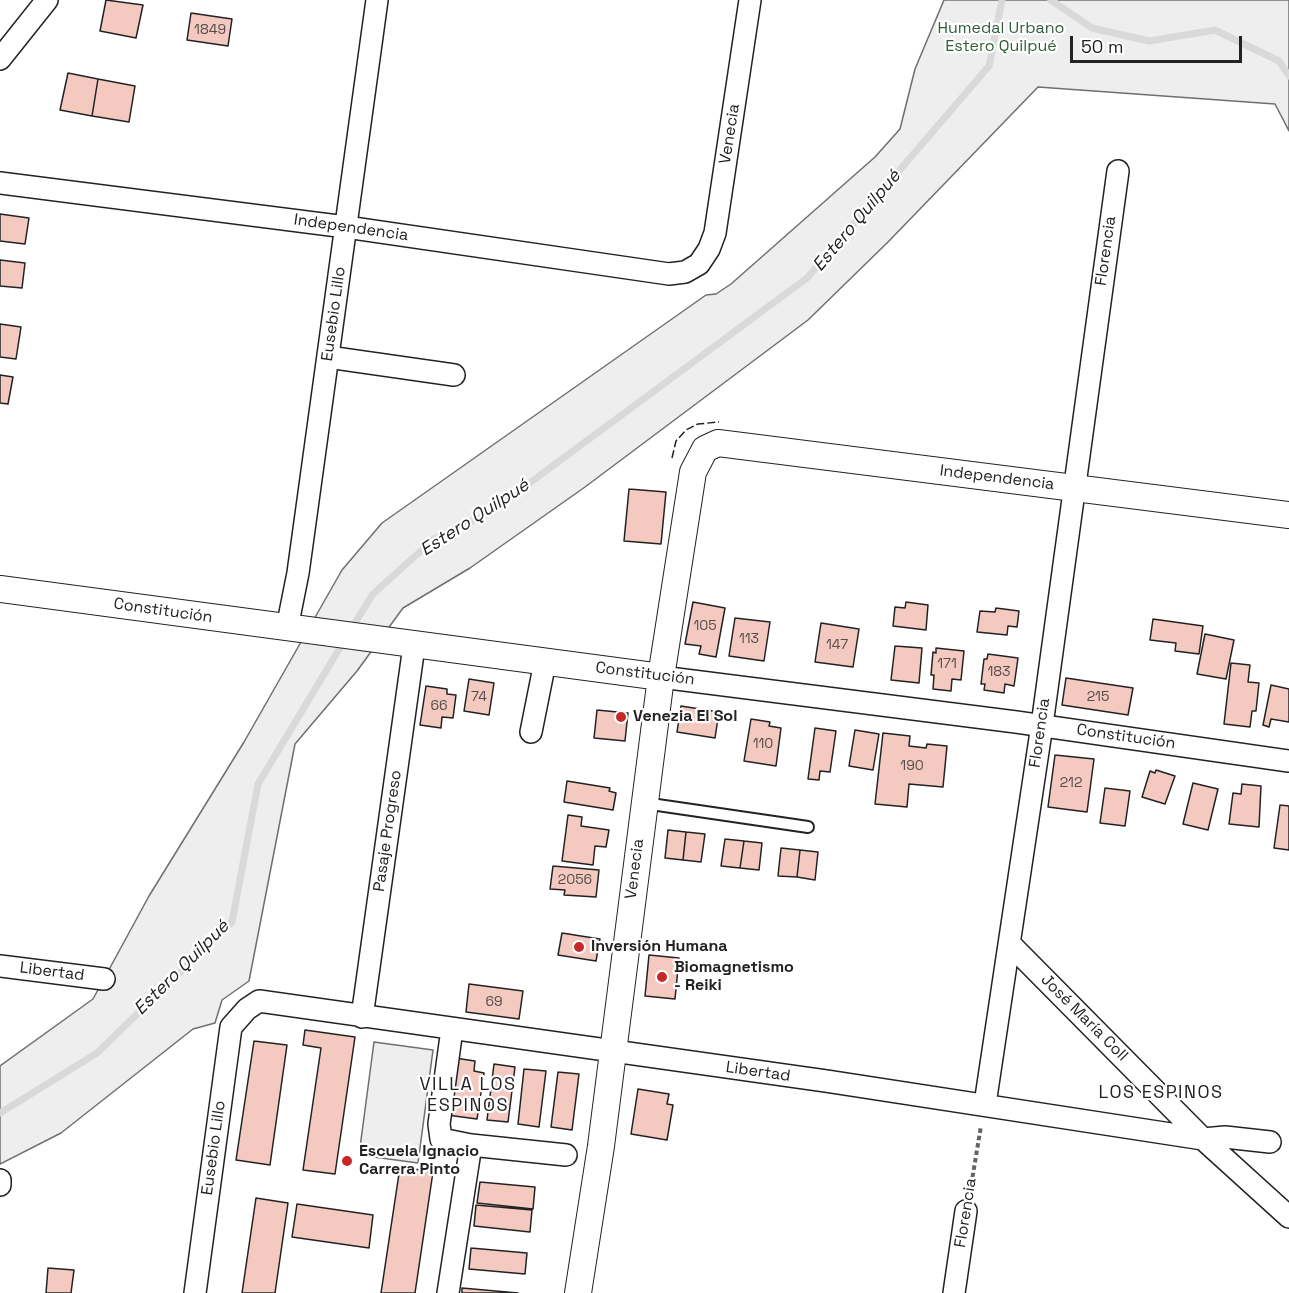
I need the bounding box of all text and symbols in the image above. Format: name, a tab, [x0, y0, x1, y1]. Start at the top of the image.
park label: Humedal Urbano Estero Quilpué	[938, 19, 1064, 57]
house number: 1849	[194, 22, 226, 38]
scale bar	[1073, 24, 1246, 62]
text: 50 m	[1081, 35, 1123, 58]
street label: Venecia	[716, 102, 744, 166]
water label: Estero Quilpué	[808, 166, 906, 276]
street label: Independencia	[293, 210, 409, 246]
street label: Florencia	[1092, 215, 1120, 287]
street label: Eusebio Lillo	[318, 265, 350, 363]
street label: Independencia	[939, 461, 1055, 495]
water label: Estero Quilpué	[417, 475, 533, 561]
street label: Constitución	[112, 595, 214, 627]
house number: 105	[693, 618, 717, 634]
house number: 113	[739, 631, 759, 647]
house number: 147	[826, 637, 848, 653]
house number: 171	[937, 656, 957, 672]
street label: Constitución	[594, 658, 696, 690]
house number: 183	[987, 664, 1011, 680]
house number: 74	[471, 689, 487, 705]
house number: 215	[1087, 689, 1109, 705]
street label: Florencia	[1026, 697, 1054, 769]
house number: 66	[430, 698, 448, 714]
place label: Venezia El Sol	[633, 707, 737, 727]
marker: Venezia El Sol	[614, 710, 628, 724]
street label: Constitución	[1075, 721, 1177, 753]
house number: 110	[753, 736, 773, 752]
house number: 190	[900, 758, 924, 774]
street label: Pasaje Progreso	[370, 769, 406, 893]
house number: 212	[1060, 775, 1082, 791]
street label: Venecia	[622, 838, 648, 900]
house number: 2056	[558, 872, 592, 888]
water label: Estero Quilpué	[130, 916, 234, 1020]
place label: Inversión Humana	[591, 937, 727, 957]
marker: Inversión Humana	[572, 940, 586, 954]
place label: Biomagnetismo - Reiki	[674, 958, 794, 996]
street label: Libertad	[19, 959, 85, 985]
marker: Biomagnetismo - Reiki	[655, 970, 669, 984]
street label: José María Coll	[1036, 970, 1132, 1066]
house number: 69	[485, 994, 503, 1010]
street label: Libertad	[724, 1058, 792, 1086]
district label: VILLA LOS ESPINOS	[419, 1074, 517, 1116]
district label: LOS ESPINOS	[1098, 1082, 1224, 1104]
street label: Eusebio Lillo	[198, 1099, 230, 1197]
place label: Escuela Ignacio Carrera Pinto	[359, 1142, 479, 1180]
marker: Escuela Ignacio Carrera Pinto	[340, 1154, 354, 1168]
street label: Florencia	[951, 1177, 981, 1249]

